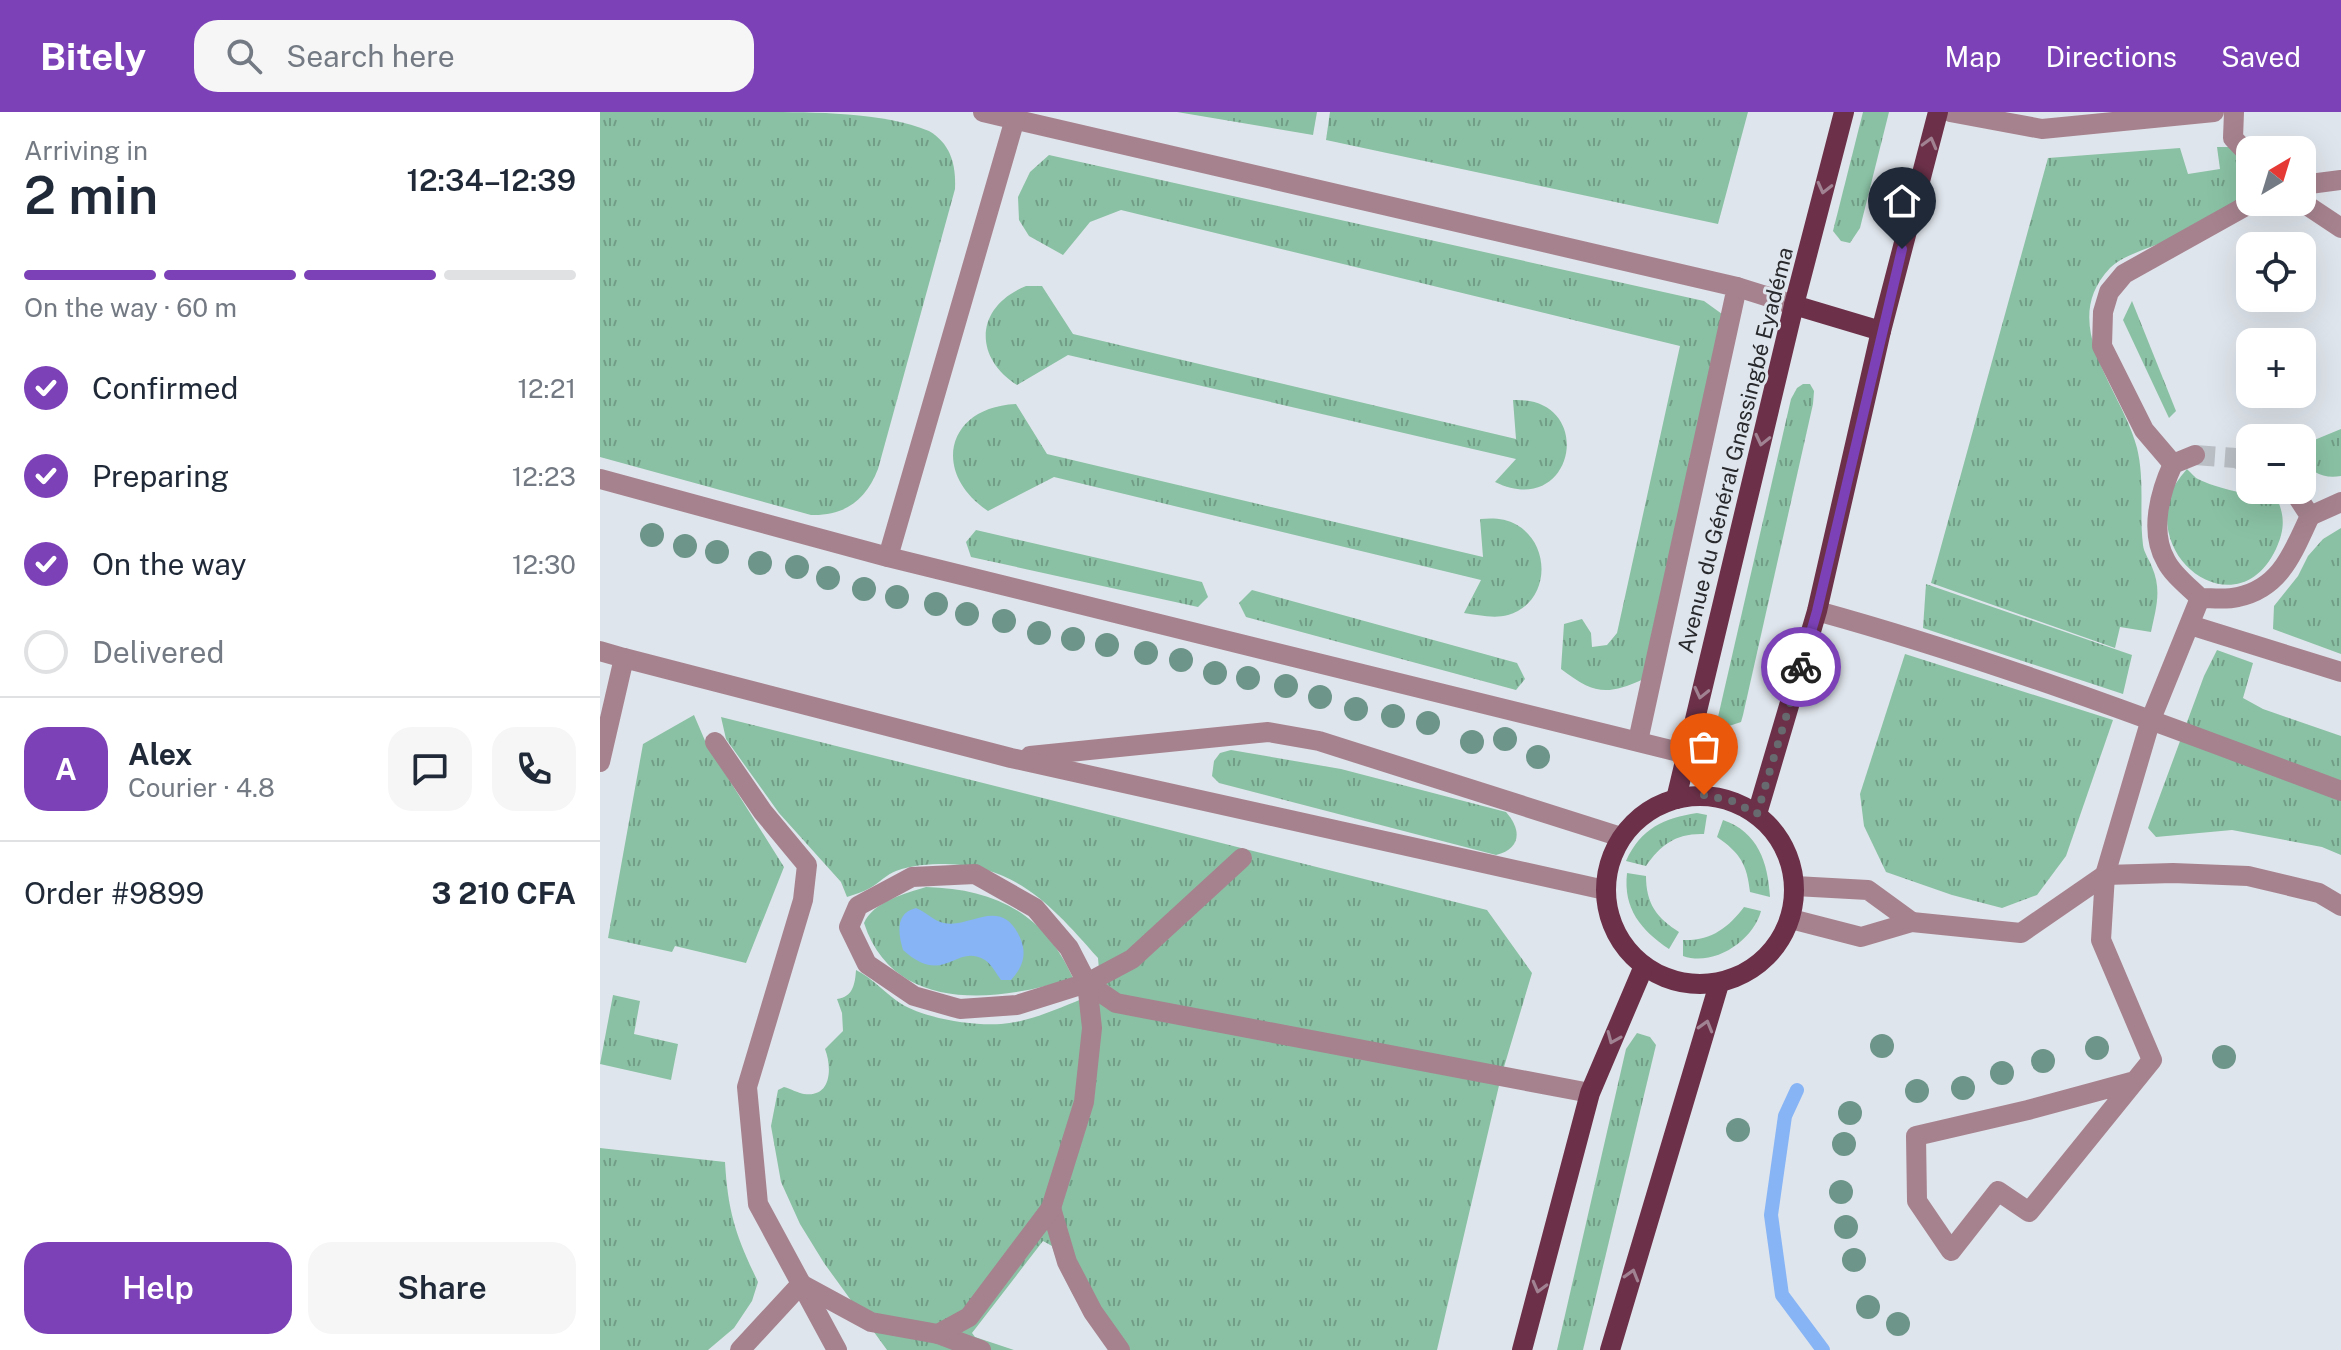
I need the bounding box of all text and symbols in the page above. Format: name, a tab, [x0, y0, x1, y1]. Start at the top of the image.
search box	[194, 20, 754, 92]
text: Bitely	[40, 34, 146, 79]
icon: search	[222, 34, 266, 78]
text: Search here	[286, 38, 455, 74]
text: Map	[1945, 40, 2001, 73]
text: Directions	[2045, 40, 2177, 73]
text: Saved	[2221, 40, 2301, 73]
text: Arriving in	[24, 135, 148, 166]
one-way arrow	[1920, 136, 1937, 150]
north arrow	[2236, 136, 2316, 216]
map controls	[2236, 136, 2316, 504]
text: 12:34–12:39	[406, 162, 576, 198]
text: 2 min	[24, 165, 158, 226]
pin	[1868, 167, 1936, 249]
icon: home	[1880, 179, 1924, 223]
one-way arrow	[1817, 180, 1834, 194]
button: locate	[2236, 232, 2316, 312]
street label: Avenue du Général Gnassingbé Eyadéma	[1672, 244, 1798, 656]
text: On the way · 60 m	[24, 292, 237, 323]
button: +	[2236, 328, 2316, 408]
icon: check	[24, 366, 68, 410]
text: Confirmed	[92, 370, 238, 406]
text: 12:21	[517, 373, 576, 404]
button: −	[2236, 424, 2316, 504]
one-way arrow	[1754, 433, 1771, 446]
icon: check	[24, 454, 68, 498]
text: Preparing	[92, 458, 229, 494]
text: 12:23	[512, 461, 576, 492]
icon: check	[24, 542, 68, 586]
text: On the way	[92, 546, 246, 582]
text: 12:30	[512, 549, 576, 580]
courier	[1761, 627, 1841, 707]
text: Delivered	[92, 634, 224, 670]
icon: bike	[1779, 645, 1823, 689]
one-way arrow	[1693, 685, 1710, 699]
pin	[1670, 713, 1738, 795]
icon: bag	[1682, 725, 1726, 769]
button: chat	[388, 727, 472, 811]
button: phone	[492, 727, 576, 811]
text: Alex	[128, 736, 192, 772]
text: A	[55, 751, 77, 787]
text: Courier · 4.8	[128, 772, 275, 803]
text: Order #9899	[24, 875, 204, 911]
text: 3 210 CFA	[432, 875, 576, 911]
one-way arrow	[1697, 1019, 1713, 1033]
one-way arrow	[1607, 1030, 1623, 1044]
button: Help	[24, 1242, 292, 1334]
button: Share	[308, 1242, 576, 1334]
one-way arrow	[1623, 1269, 1639, 1283]
one-way arrow	[1531, 1279, 1548, 1293]

